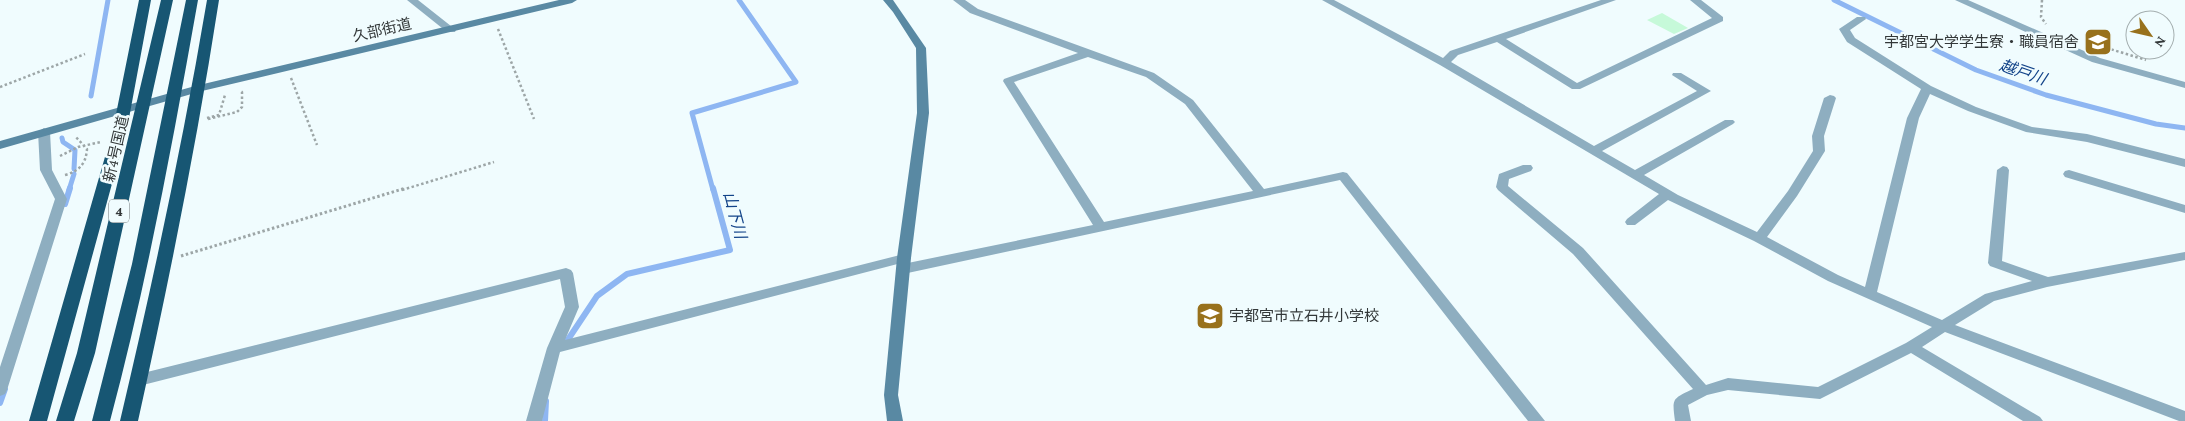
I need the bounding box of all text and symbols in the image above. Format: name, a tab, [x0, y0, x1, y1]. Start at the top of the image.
north arrow	[2125, 10, 2175, 60]
street label: 久部街道	[351, 15, 413, 45]
school or university icon: 宇都宮大学学生寮・職員宿舎	[2083, 27, 2113, 57]
place label: 宇都宮大学学生寮・職員宿舎	[1884, 34, 2079, 50]
text: N	[2151, 34, 2170, 51]
water label: 越戸川	[1998, 56, 2050, 88]
street label: 新4号国道	[101, 114, 131, 184]
water label: 山下川	[721, 190, 750, 242]
road number: 4	[109, 200, 129, 222]
school or university icon: 宇都宮市立石井小学校	[1195, 301, 1225, 331]
place label: 宇都宮市立石井小学校	[1229, 307, 1379, 324]

